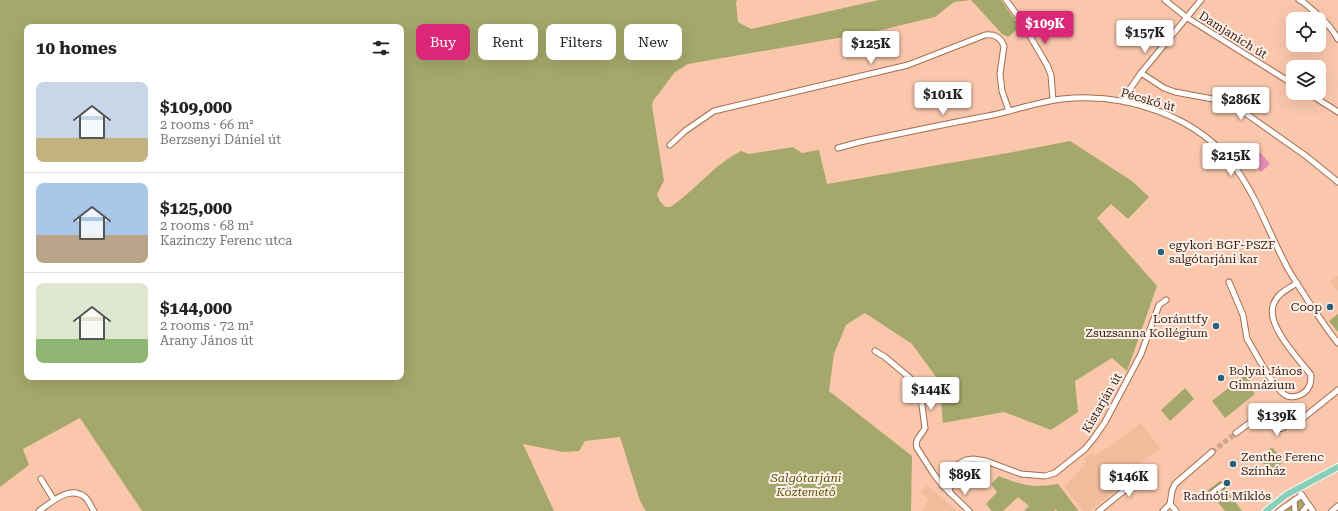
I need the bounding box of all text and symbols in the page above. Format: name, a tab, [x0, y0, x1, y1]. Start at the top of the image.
street label: Damjanich út	[1196, 8, 1270, 62]
pin: $109K	[1017, 11, 1073, 45]
map controls	[1286, 12, 1326, 100]
button: locate	[1286, 12, 1326, 52]
text: $109K	[1025, 16, 1065, 31]
pin: $157K	[1117, 20, 1173, 54]
chip: Buy	[416, 24, 470, 60]
chip: Rent	[478, 24, 538, 60]
chip: Filters	[546, 24, 616, 60]
chip: New	[624, 24, 682, 60]
text: $157K	[1125, 25, 1165, 40]
pin: $125K	[843, 31, 899, 65]
text: $125K	[851, 36, 891, 51]
icon: filters	[370, 37, 392, 59]
text: 10 homes	[36, 38, 117, 58]
button: layers	[1286, 60, 1326, 100]
pin: $101K	[915, 82, 971, 116]
street label: Pécskő út	[1119, 86, 1177, 115]
text: $101K	[923, 87, 963, 102]
pin: $286K	[1213, 87, 1269, 121]
text: $286K	[1221, 92, 1261, 107]
text: $109,000	[160, 97, 232, 117]
icon: home	[68, 98, 116, 146]
text: 2 rooms · 66 m²	[160, 117, 254, 132]
text: Berzsenyi Dániel út	[160, 132, 281, 147]
pin: $215K	[1203, 143, 1259, 177]
text: $215K	[1211, 148, 1251, 163]
text: $125,000	[160, 198, 232, 218]
icon: home	[68, 199, 116, 247]
text: 2 rooms · 68 m²	[160, 218, 254, 233]
text: Kazinczy Ferenc utca	[160, 233, 292, 248]
place label: egykori BGF-PSZF salgótarjáni kar	[1169, 238, 1275, 266]
marker: egykori BGF-PSZF salgótarjáni kar	[1156, 247, 1166, 257]
text: $144,000	[160, 298, 232, 318]
icon: home	[68, 299, 116, 347]
place label: Coop	[1291, 300, 1322, 314]
marker: Coop	[1325, 302, 1335, 312]
place label: Loránttfy Zsuzsanna Kollégium	[1085, 312, 1209, 340]
text: 2 rooms · 72 m²	[160, 318, 254, 333]
marker: Loránttfy Zsuzsanna Kollégium	[1211, 321, 1221, 331]
text: Arany János út	[160, 333, 253, 348]
place label: Bolyai János Gimnázium	[1229, 364, 1302, 392]
street label: Kistarján út	[1079, 370, 1125, 436]
marker: Bolyai János Gimnázium	[1216, 373, 1226, 383]
pin: $144K	[903, 377, 959, 411]
text: $144K	[911, 382, 951, 397]
pin: $139K	[1249, 403, 1305, 437]
text: $139K	[1257, 408, 1297, 423]
place label: Zenthe Ferenc Színház	[1241, 450, 1324, 478]
marker: Zenthe Ferenc Színház	[1228, 459, 1238, 469]
pin: $89K	[941, 462, 989, 496]
pin: $146K	[1101, 464, 1157, 498]
text: $89K	[949, 467, 981, 482]
text: $146K	[1109, 469, 1149, 484]
park label: Salgótarjáni Köztemető	[769, 471, 842, 499]
marker: Radnóti Miklós	[1222, 478, 1232, 488]
place label: Radnóti Miklós	[1183, 489, 1271, 503]

